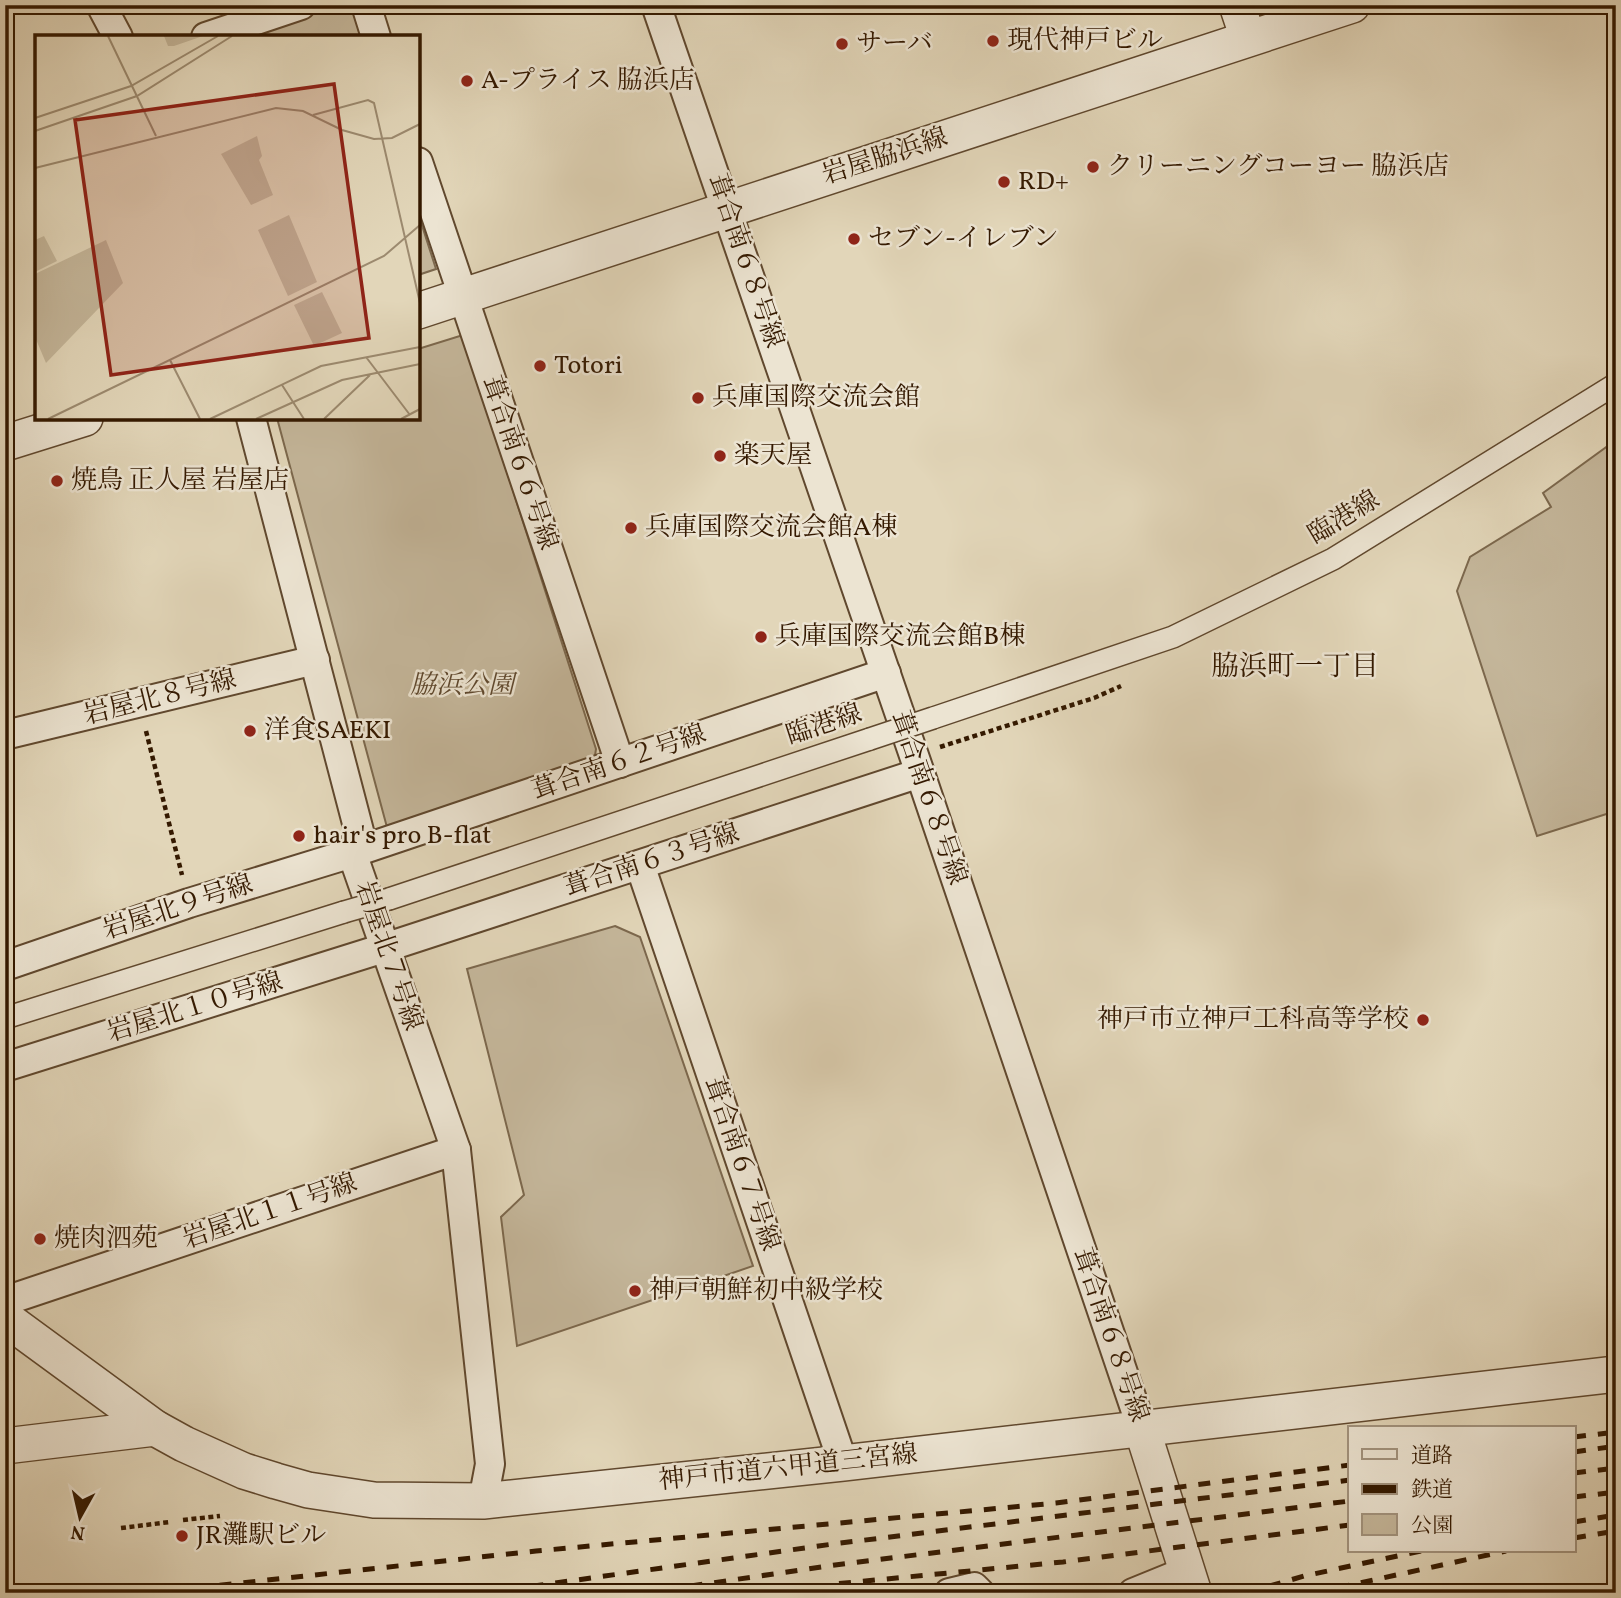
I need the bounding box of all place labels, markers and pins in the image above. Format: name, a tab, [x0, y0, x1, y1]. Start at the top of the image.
place label: 現代神戸ビル	[1007, 23, 1163, 59]
place label: サーバ	[856, 26, 933, 62]
marker: 現代神戸ビル	[985, 33, 1001, 49]
marker: サーバ	[834, 36, 850, 52]
place label: A-プライス 脇浜店	[481, 63, 695, 99]
marker: A-プライス 脇浜店	[459, 73, 475, 89]
place label: クリーニングコーヨー 脇浜店	[1107, 149, 1449, 185]
marker: クリーニングコーヨー 脇浜店	[1085, 159, 1101, 175]
place label: RD+	[1018, 164, 1069, 200]
marker: RD+	[996, 174, 1012, 190]
place label: セブン-イレブン	[868, 221, 1059, 257]
marker: セブン-イレブン	[846, 231, 862, 247]
place label: Totori	[554, 348, 623, 384]
marker: Totori	[532, 358, 548, 374]
place label: 兵庫国際交流会館	[712, 380, 920, 416]
marker: 兵庫国際交流会館	[690, 390, 706, 406]
place label: 楽天屋	[734, 438, 812, 474]
marker: 楽天屋	[712, 448, 728, 464]
place label: 焼鳥 正人屋 岩屋店	[71, 463, 289, 499]
marker: 焼鳥 正人屋 岩屋店	[49, 473, 65, 489]
place label: 兵庫国際交流会館A棟	[645, 510, 897, 546]
marker: 兵庫国際交流会館A棟	[623, 520, 639, 536]
place label: 兵庫国際交流会館B棟	[775, 619, 1025, 655]
marker: 兵庫国際交流会館B棟	[753, 629, 769, 645]
place label: 洋食SAEKI	[264, 713, 391, 749]
marker: 洋食SAEKI	[242, 723, 258, 739]
place label: hair's pro B-flat	[313, 818, 491, 854]
marker: hair's pro B-flat	[291, 828, 307, 844]
place label: 神戸市立神戸工科高等学校	[1097, 1002, 1409, 1038]
marker: 神戸市立神戸工科高等学校	[1415, 1012, 1431, 1028]
place label: 焼肉泗苑	[54, 1221, 158, 1257]
marker: 焼肉泗苑	[32, 1231, 48, 1247]
place label: 神戸朝鮮初中級学校	[649, 1273, 883, 1309]
marker: 神戸朝鮮初中級学校	[627, 1283, 643, 1299]
place label: JR灘駅ビル	[196, 1518, 326, 1554]
marker: JR灘駅ビル	[174, 1528, 190, 1544]

